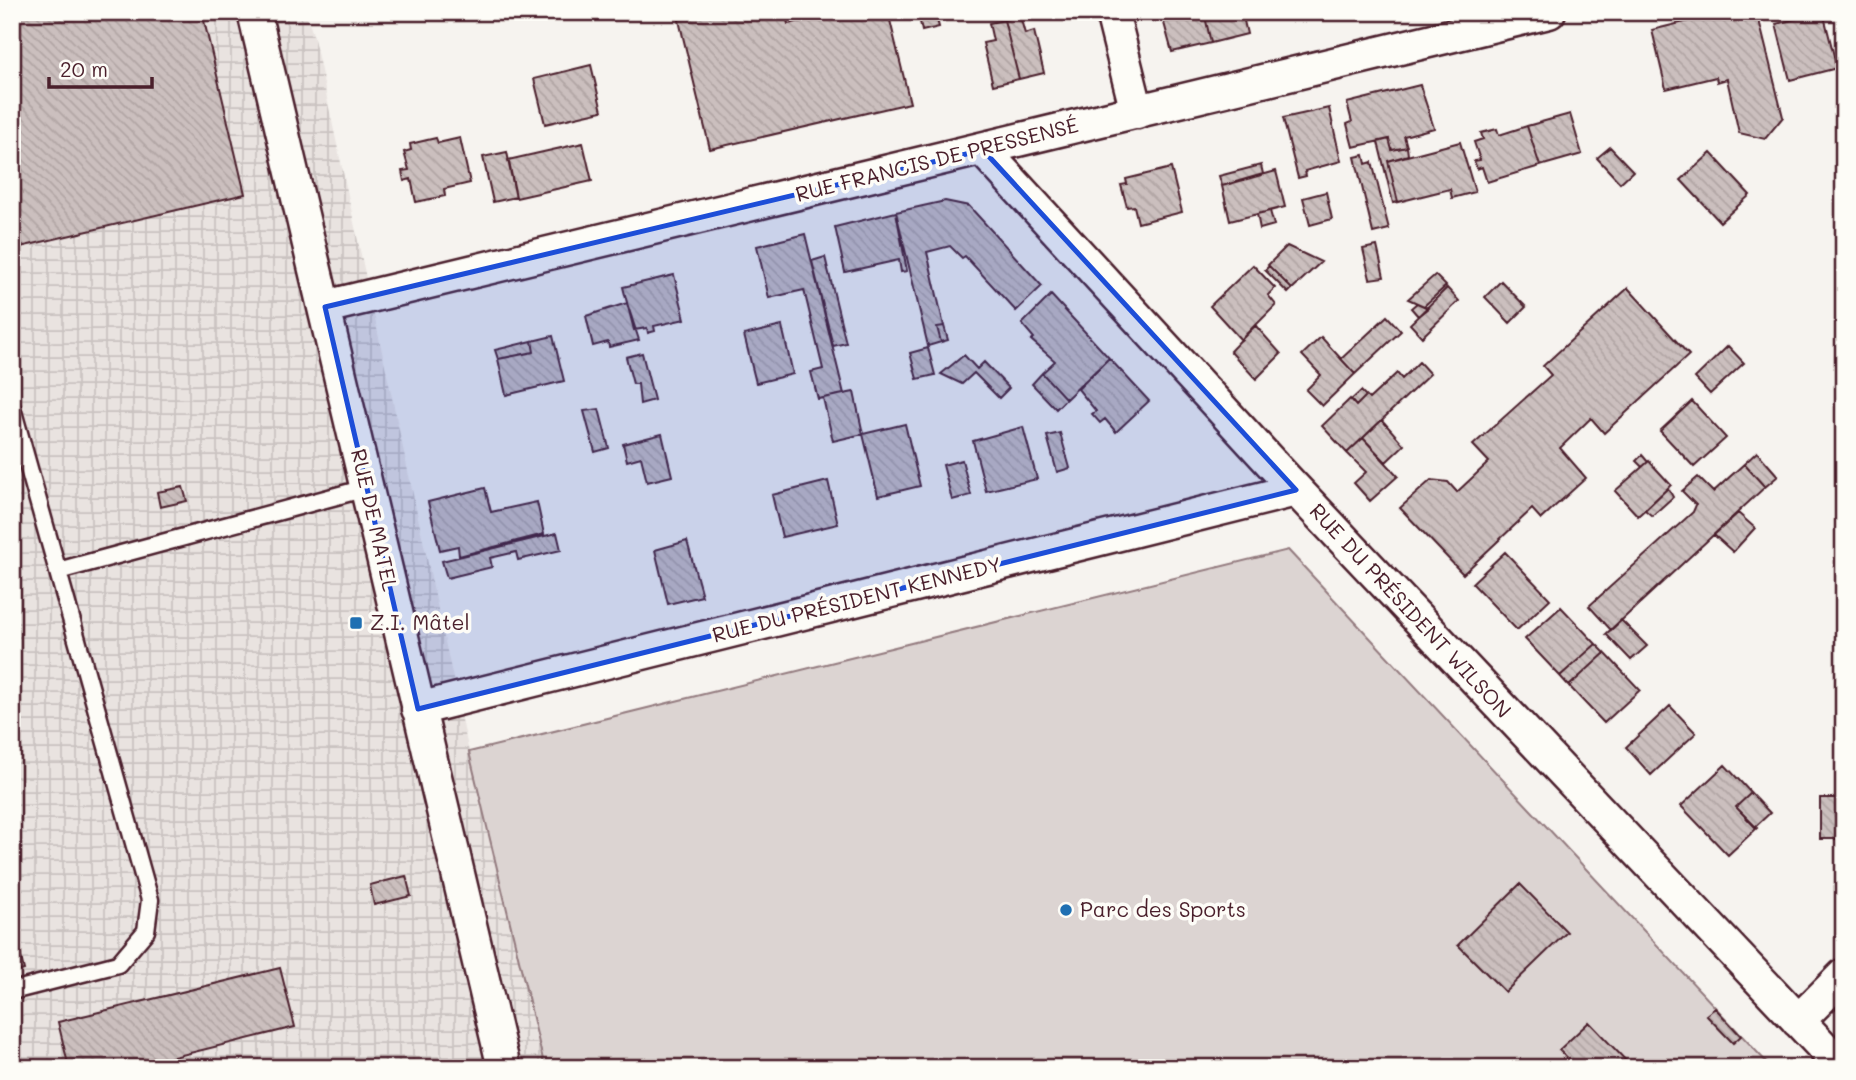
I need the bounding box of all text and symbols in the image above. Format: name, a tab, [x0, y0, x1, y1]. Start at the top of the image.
scale bar	[49, 46, 152, 90]
text: 20 m	[60, 55, 108, 82]
street label: RUE FRANCIS DE PRESSENSÉ	[792, 110, 1081, 207]
street label: RUE DE MATEL	[346, 446, 405, 594]
street label: RUE DU PRÉSIDENT WILSON	[1304, 497, 1518, 723]
street label: RUE DU PRÉSIDENT KENNEDY	[709, 550, 1004, 648]
place label: Z.I. Mâtel	[370, 608, 470, 635]
marker: Z.I. Mâtel	[348, 615, 364, 631]
place label: Parc des Sports	[1080, 895, 1246, 922]
marker: Parc des Sports	[1058, 902, 1074, 918]

